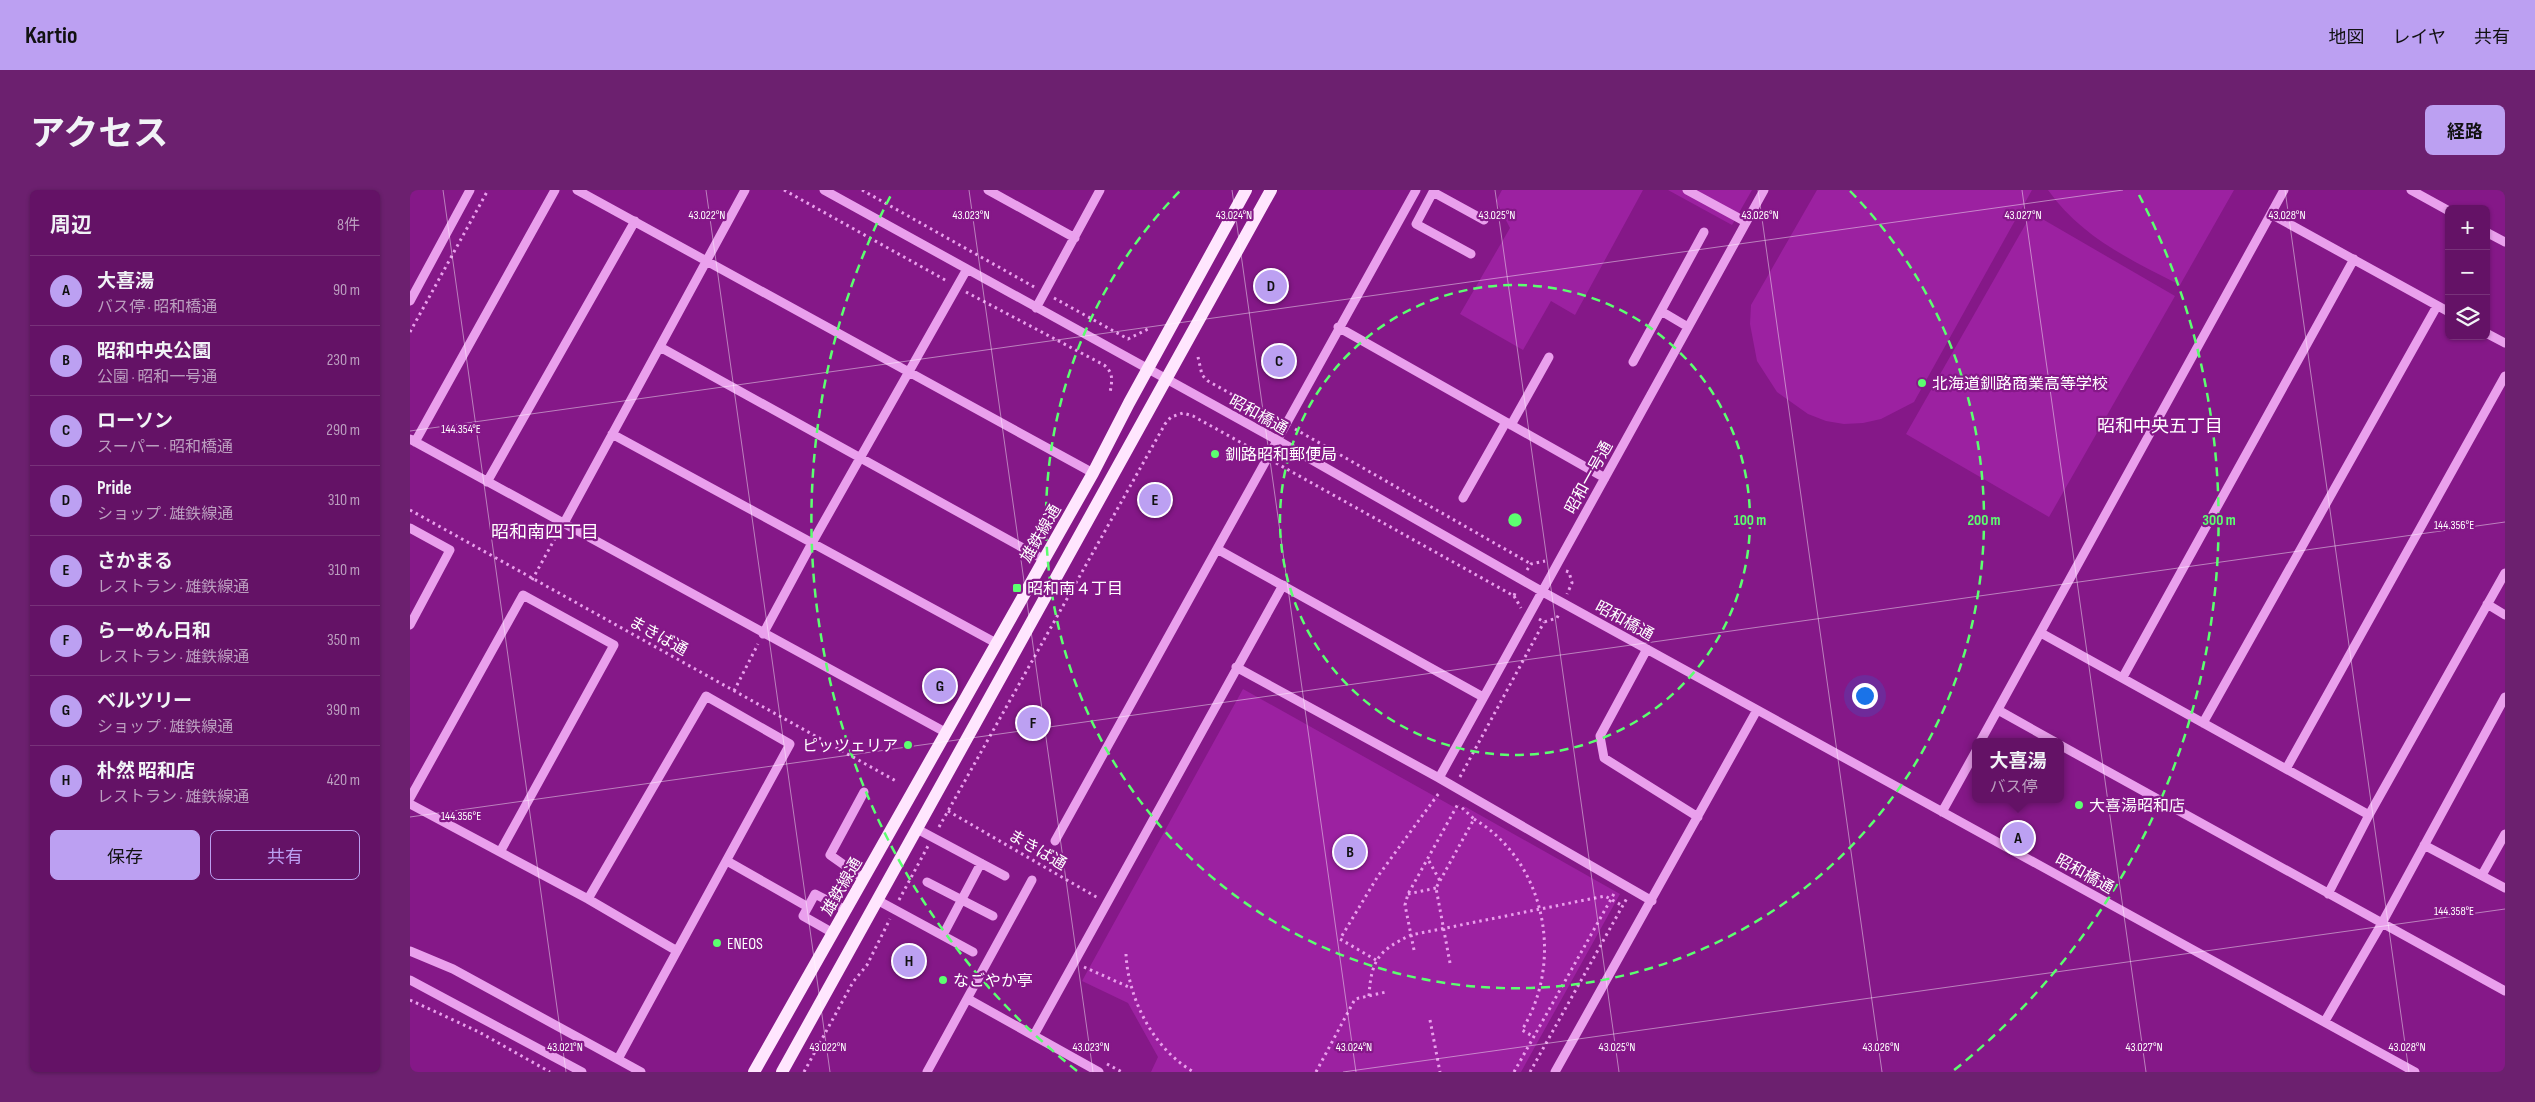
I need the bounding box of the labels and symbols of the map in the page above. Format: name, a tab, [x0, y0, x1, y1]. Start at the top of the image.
text: 43.022°N	[689, 208, 725, 223]
text: 43.023°N	[952, 208, 990, 223]
text: 43.024°N	[1216, 208, 1252, 223]
text: 43.025°N	[1479, 208, 1515, 223]
text: 43.026°N	[1741, 208, 1779, 223]
text: 43.027°N	[2004, 208, 2042, 223]
text: 43.028°N	[2268, 208, 2306, 223]
pin: D	[1255, 267, 1287, 305]
pin: C	[1263, 342, 1295, 380]
place label: 北海道釧路商業高等学校	[1932, 375, 2108, 394]
marker: 北海道釧路商業高等学校	[1916, 377, 1928, 389]
street label: 昭和橋通	[1226, 391, 1291, 439]
district label: 昭和中央五丁目	[2097, 416, 2223, 437]
text: 144.354°E	[441, 422, 481, 437]
street label: 昭和一号通	[1562, 438, 1617, 517]
place label: 釧路昭和郵便局	[1225, 446, 1337, 465]
marker: 釧路昭和郵便局	[1209, 448, 1221, 460]
pin: E	[1139, 481, 1171, 519]
street label: 雄鉄線通	[1017, 501, 1066, 566]
centre of rings	[1506, 511, 1524, 529]
text: 100 m	[1734, 511, 1766, 530]
text: 200 m	[1967, 511, 2001, 530]
text: 300 m	[2202, 511, 2236, 530]
text: 144.356°E	[2434, 518, 2474, 533]
district label: 昭和南四丁目	[491, 522, 599, 543]
place label: 昭和南４丁目	[1027, 580, 1123, 599]
marker: 昭和南４丁目	[1011, 582, 1023, 594]
street label: 昭和橋通	[1592, 597, 1657, 645]
street label: まきば通	[626, 612, 691, 660]
pin: G	[924, 667, 956, 705]
your location	[1852, 683, 1878, 709]
pin: F	[1017, 704, 1049, 742]
place label: ピッツェリア	[802, 737, 898, 756]
marker: ピッツェリア	[902, 739, 914, 751]
place label: 大喜湯昭和店	[2089, 797, 2185, 816]
marker: 大喜湯昭和店	[2073, 799, 2085, 811]
text: 144.356°E	[441, 809, 481, 824]
pin: A	[2002, 819, 2034, 857]
street label: まきば通	[1005, 826, 1070, 875]
pin: B	[1334, 833, 1366, 871]
street label: 昭和橋通	[2052, 850, 2117, 898]
street label: 雄鉄線通	[818, 854, 867, 919]
text: 144.358°E	[2434, 904, 2474, 919]
place label: ENEOS	[727, 935, 763, 954]
marker: ENEOS	[711, 937, 723, 949]
pin: H	[893, 942, 925, 980]
place label: なごやか亭	[953, 972, 1033, 991]
marker: なごやか亭	[937, 974, 949, 986]
text: 43.021°N	[547, 1040, 583, 1055]
text: 43.022°N	[810, 1040, 846, 1055]
text: 43.023°N	[1072, 1040, 1110, 1055]
text: 43.024°N	[1336, 1040, 1372, 1055]
text: 43.025°N	[1599, 1040, 1635, 1055]
text: 43.026°N	[1862, 1040, 1900, 1055]
text: 43.027°N	[2125, 1040, 2163, 1055]
text: 43.028°N	[2388, 1040, 2426, 1055]

